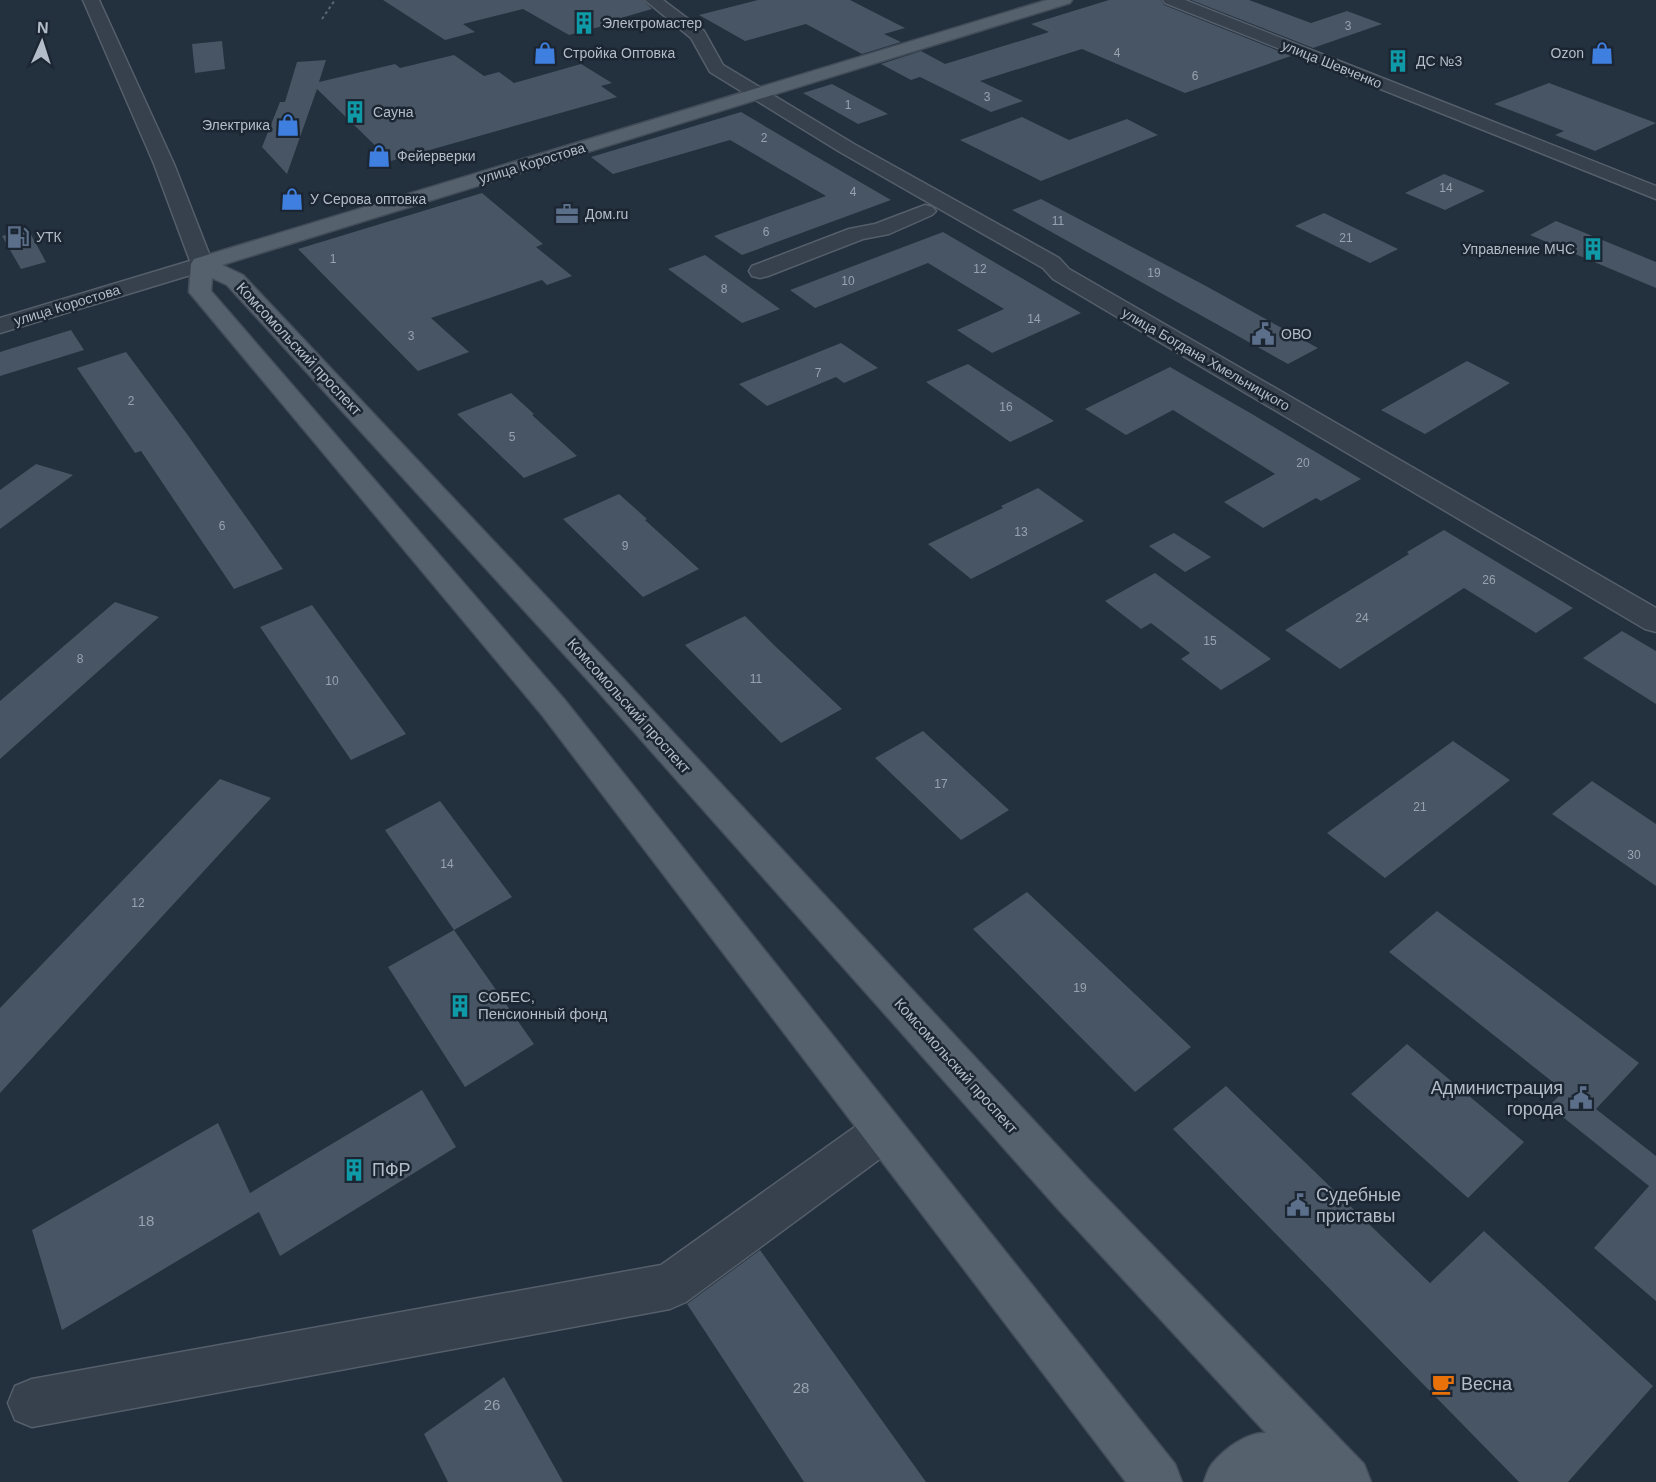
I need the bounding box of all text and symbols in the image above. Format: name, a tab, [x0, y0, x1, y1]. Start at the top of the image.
building icon: Электромастер	[571, 10, 597, 36]
north arrow	[12, 12, 72, 72]
place label: Электромастер	[602, 15, 702, 31]
text: N	[37, 19, 49, 36]
house number: 3	[1345, 19, 1352, 33]
street label: улица Шевченко	[1280, 37, 1385, 91]
shop icon: Стройка Оптовка	[532, 40, 558, 66]
shop icon: Ozon	[1589, 40, 1615, 66]
place label: Стройка Оптовка	[563, 45, 675, 61]
place label: Ozon	[1551, 45, 1584, 61]
house number: 4	[1114, 46, 1121, 60]
building icon: ДС №3	[1385, 48, 1411, 74]
place label: ДС №3	[1416, 53, 1463, 69]
house number: 6	[1192, 69, 1199, 83]
house number: 3	[984, 90, 991, 104]
house number: 1	[845, 98, 852, 112]
building icon: Сауна	[342, 99, 368, 125]
place label: Сауна	[373, 104, 414, 120]
shop icon: Электрика	[275, 112, 301, 138]
place label: Электрика	[202, 117, 270, 133]
house number: 2	[761, 131, 768, 145]
street label: улица Коростова	[477, 139, 587, 187]
shop icon: Фейерверки	[366, 143, 392, 169]
place label: Фейерверки	[397, 148, 476, 164]
house number: 14	[1439, 181, 1453, 195]
house number: 4	[850, 185, 857, 199]
shop icon: У Серова оптовка	[279, 186, 305, 212]
place label: У Серова оптовка	[310, 191, 426, 207]
office icon: Дом.ru	[554, 201, 580, 227]
place label: Дом.ru	[585, 206, 628, 222]
house number: 11	[1052, 214, 1065, 228]
fuel station icon: УТК	[5, 224, 31, 250]
house number: 6	[763, 225, 770, 239]
place label: УТК	[36, 229, 62, 245]
house number: 21	[1339, 231, 1353, 245]
building icon: Управление МЧС	[1580, 236, 1606, 262]
place label: Управление МЧС	[1462, 241, 1575, 257]
house number: 1	[330, 252, 337, 266]
house number: 12	[973, 262, 987, 276]
house number: 19	[1147, 266, 1161, 280]
house number: 10	[841, 274, 855, 288]
street label: Комсомольский проспект	[233, 279, 366, 419]
street label: улица Коростова	[12, 281, 122, 329]
house number: 8	[721, 282, 728, 296]
street label: улица Богдана Хмельницкого	[1119, 304, 1293, 414]
house number: 14	[1027, 312, 1041, 326]
public building icon: ОВО	[1250, 321, 1276, 347]
place label: ОВО	[1281, 326, 1312, 342]
house number: 3	[408, 329, 415, 343]
house number: 7	[815, 366, 822, 380]
house number: 2	[128, 394, 135, 408]
house number: 16	[999, 400, 1013, 414]
house number: 5	[509, 430, 516, 444]
house number: 20	[1296, 456, 1310, 470]
house number: 6	[219, 519, 226, 533]
house number: 13	[1014, 525, 1028, 539]
house number: 9	[622, 539, 629, 553]
house number: 26	[1482, 573, 1496, 587]
house number: 24	[1355, 611, 1369, 625]
house number: 15	[1203, 634, 1217, 648]
street label: Комсомольский проспект	[564, 635, 695, 777]
house number: 8	[77, 652, 84, 666]
house number: 11	[750, 672, 763, 686]
house number: 10	[325, 674, 339, 688]
house number: 17	[934, 777, 948, 791]
house number: 21	[1413, 800, 1427, 814]
house number: 30	[1627, 848, 1641, 862]
house number: 14	[440, 857, 454, 871]
house number: 12	[131, 896, 145, 910]
house number: 19	[1073, 981, 1087, 995]
place label: СОБЕС, Пенсионный фонд	[478, 988, 607, 1022]
building icon: СОБЕС, Пенсионный фонд	[447, 993, 473, 1019]
street label: Комсомольский проспект	[891, 995, 1022, 1137]
place label: Администрация города	[1431, 1078, 1564, 1119]
public building icon: Администрация города	[1568, 1085, 1594, 1111]
building icon: ПФР	[341, 1157, 367, 1183]
place label: ПФР	[372, 1160, 411, 1180]
place label: Судебные приставы	[1316, 1185, 1401, 1226]
public building icon: Судебные приставы	[1285, 1192, 1311, 1218]
house number: 18	[138, 1212, 154, 1229]
cafe icon: Весна	[1430, 1371, 1456, 1397]
place label: Весна	[1461, 1374, 1513, 1394]
house number: 28	[793, 1379, 809, 1396]
house number: 26	[484, 1396, 500, 1413]

